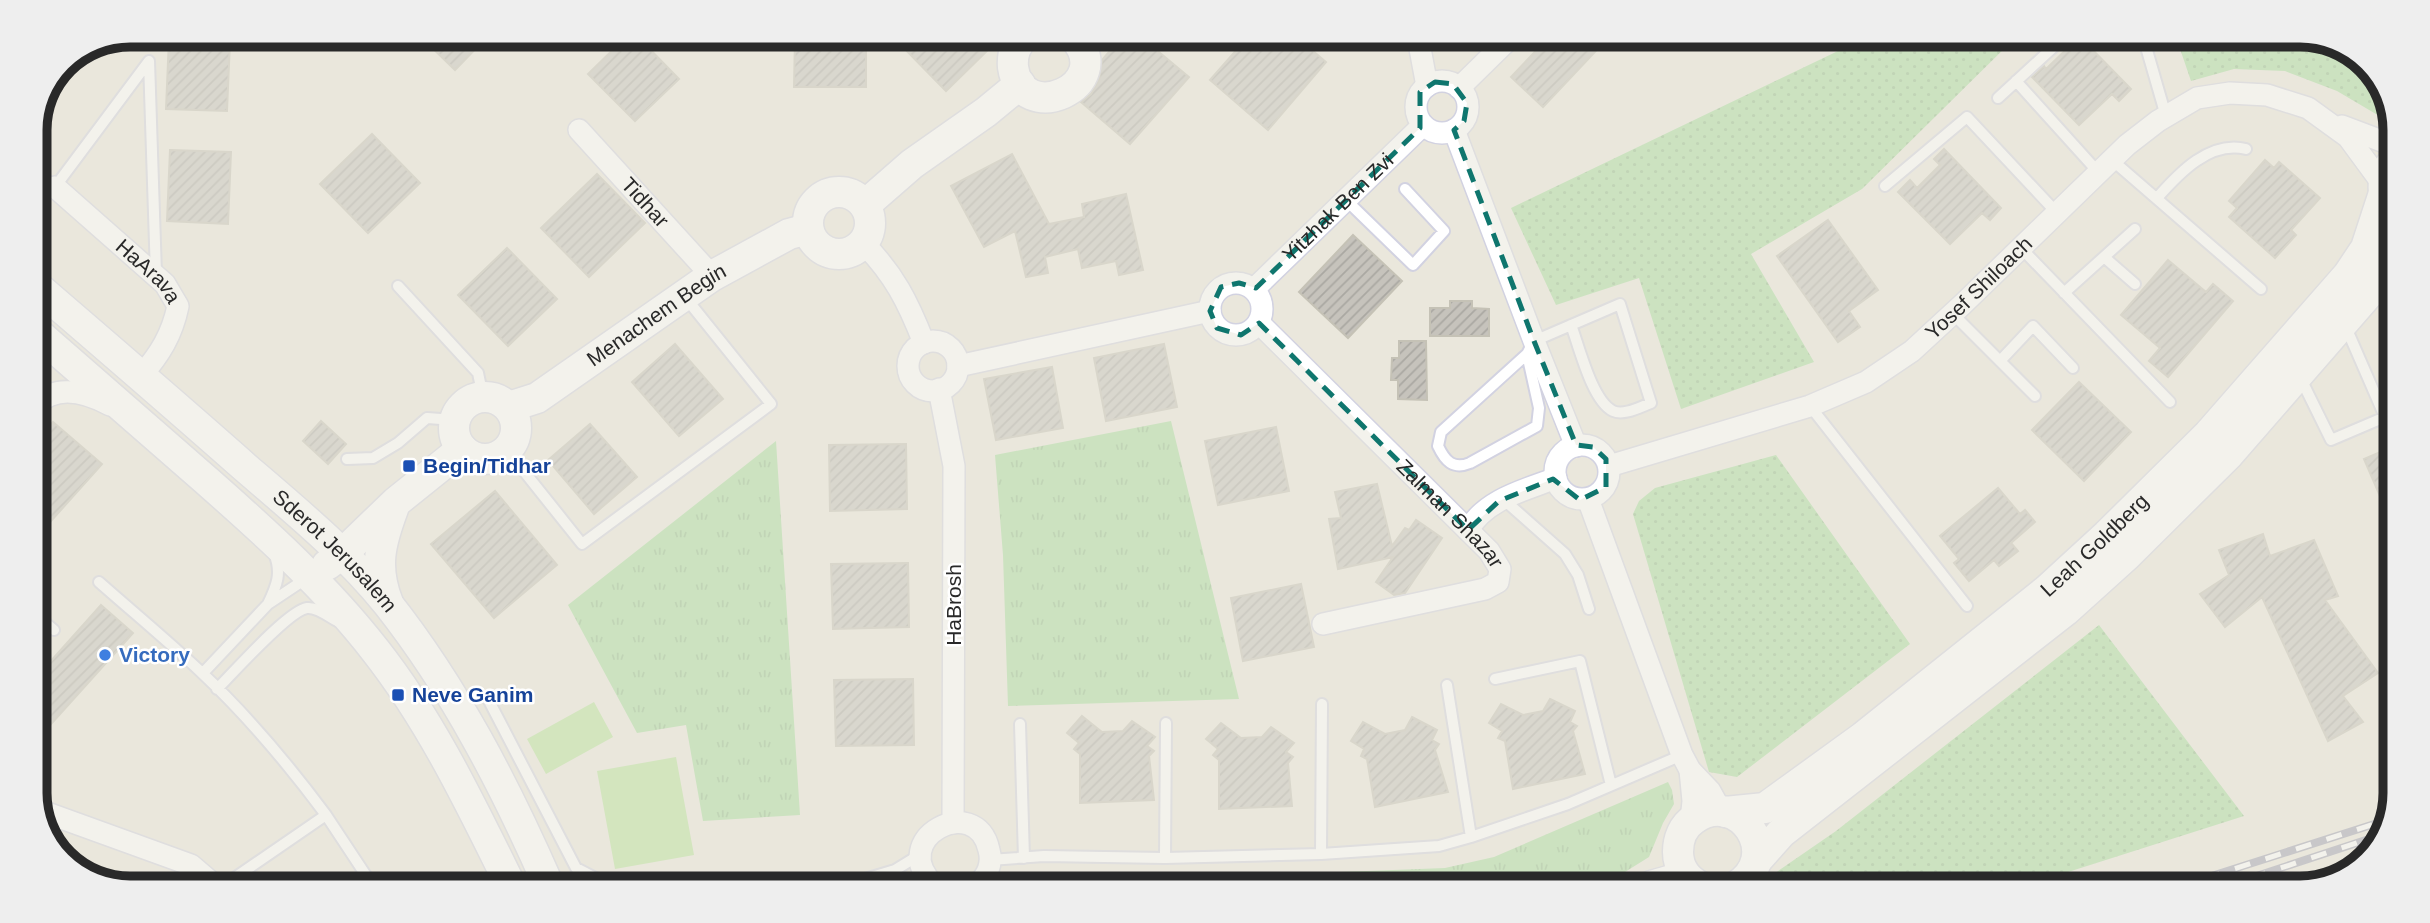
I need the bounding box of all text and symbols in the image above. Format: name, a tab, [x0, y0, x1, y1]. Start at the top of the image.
street label: Yitzhak Ben Zvi	[1278, 148, 1398, 266]
street label: Tidhar	[617, 173, 674, 232]
street label: Yosef Shiloach	[1921, 232, 2036, 344]
street label: HaArava	[112, 234, 186, 307]
street label: Menachem Begin	[582, 259, 730, 371]
place label: Begin/Tidhar	[423, 454, 551, 477]
street label: Zalman Shazar	[1392, 454, 1508, 572]
marker: Begin/Tidhar	[401, 458, 417, 474]
street label: Sderot Jerusalem	[269, 485, 402, 616]
street label: Leah Goldberg	[2036, 489, 2153, 601]
street label: HaBrosh	[942, 564, 965, 646]
place label: Victory	[119, 643, 190, 666]
marker: Victory	[97, 647, 113, 663]
place label: Neve Ganim	[412, 683, 533, 706]
marker: Neve Ganim	[390, 687, 406, 703]

